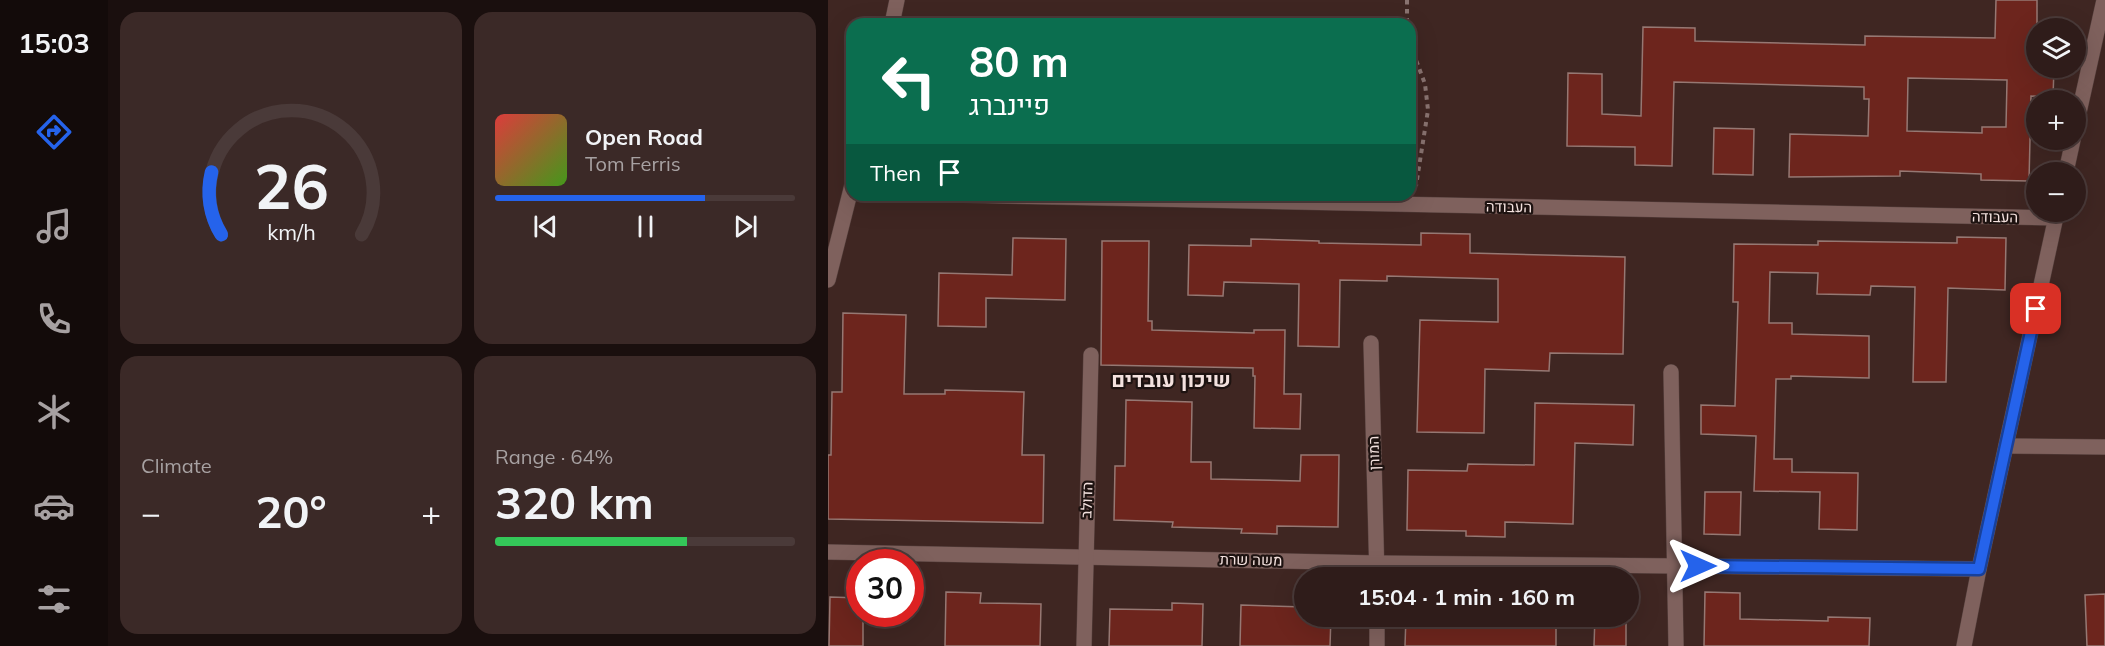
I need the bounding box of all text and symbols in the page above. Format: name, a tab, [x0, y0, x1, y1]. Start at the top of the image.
map controls	[2026, 18, 2086, 222]
button: layers	[2026, 18, 2086, 78]
text: 15:03	[18, 26, 90, 60]
text: 80 m	[969, 35, 1069, 88]
icon: left	[870, 42, 948, 120]
text: פיינברג	[969, 88, 1050, 122]
button: +	[2026, 90, 2086, 150]
icon: directions	[33, 111, 75, 153]
text: Open Road	[585, 123, 703, 151]
text: 26	[254, 146, 328, 225]
text: Tom Ferris	[585, 151, 681, 176]
icon: arrive	[933, 156, 966, 189]
text: Then	[870, 159, 921, 187]
button: −	[2026, 162, 2086, 222]
street label: העבודה	[1486, 197, 1532, 216]
icon: music	[33, 205, 75, 247]
street label: העבודה	[1972, 207, 2018, 226]
icon: previous	[529, 210, 562, 243]
icon: pause	[629, 210, 662, 243]
icon: next	[729, 210, 762, 243]
text: km/h	[267, 219, 315, 246]
pin	[2010, 283, 2061, 334]
icon: arrive	[2019, 292, 2052, 325]
icon: phone	[33, 298, 75, 340]
district label: שיכון עובדים	[1111, 366, 1231, 392]
icon: climate	[33, 391, 75, 433]
street label: המורן	[1363, 435, 1384, 471]
text: Range · 64%	[495, 444, 613, 469]
text: Climate	[141, 453, 212, 478]
text: 320 km	[495, 474, 654, 530]
street label: הדולב	[1076, 481, 1097, 519]
text: 20°	[255, 483, 327, 539]
icon: car	[33, 485, 75, 527]
text: −	[141, 492, 161, 533]
text: +	[421, 492, 441, 533]
position arrow	[1666, 534, 1730, 598]
speed limit sign: 30	[846, 549, 924, 627]
street label: משה שרת	[1219, 549, 1283, 570]
icon: filters	[33, 578, 75, 620]
text: 15:04 · 1 min · 160 m	[1358, 583, 1575, 611]

